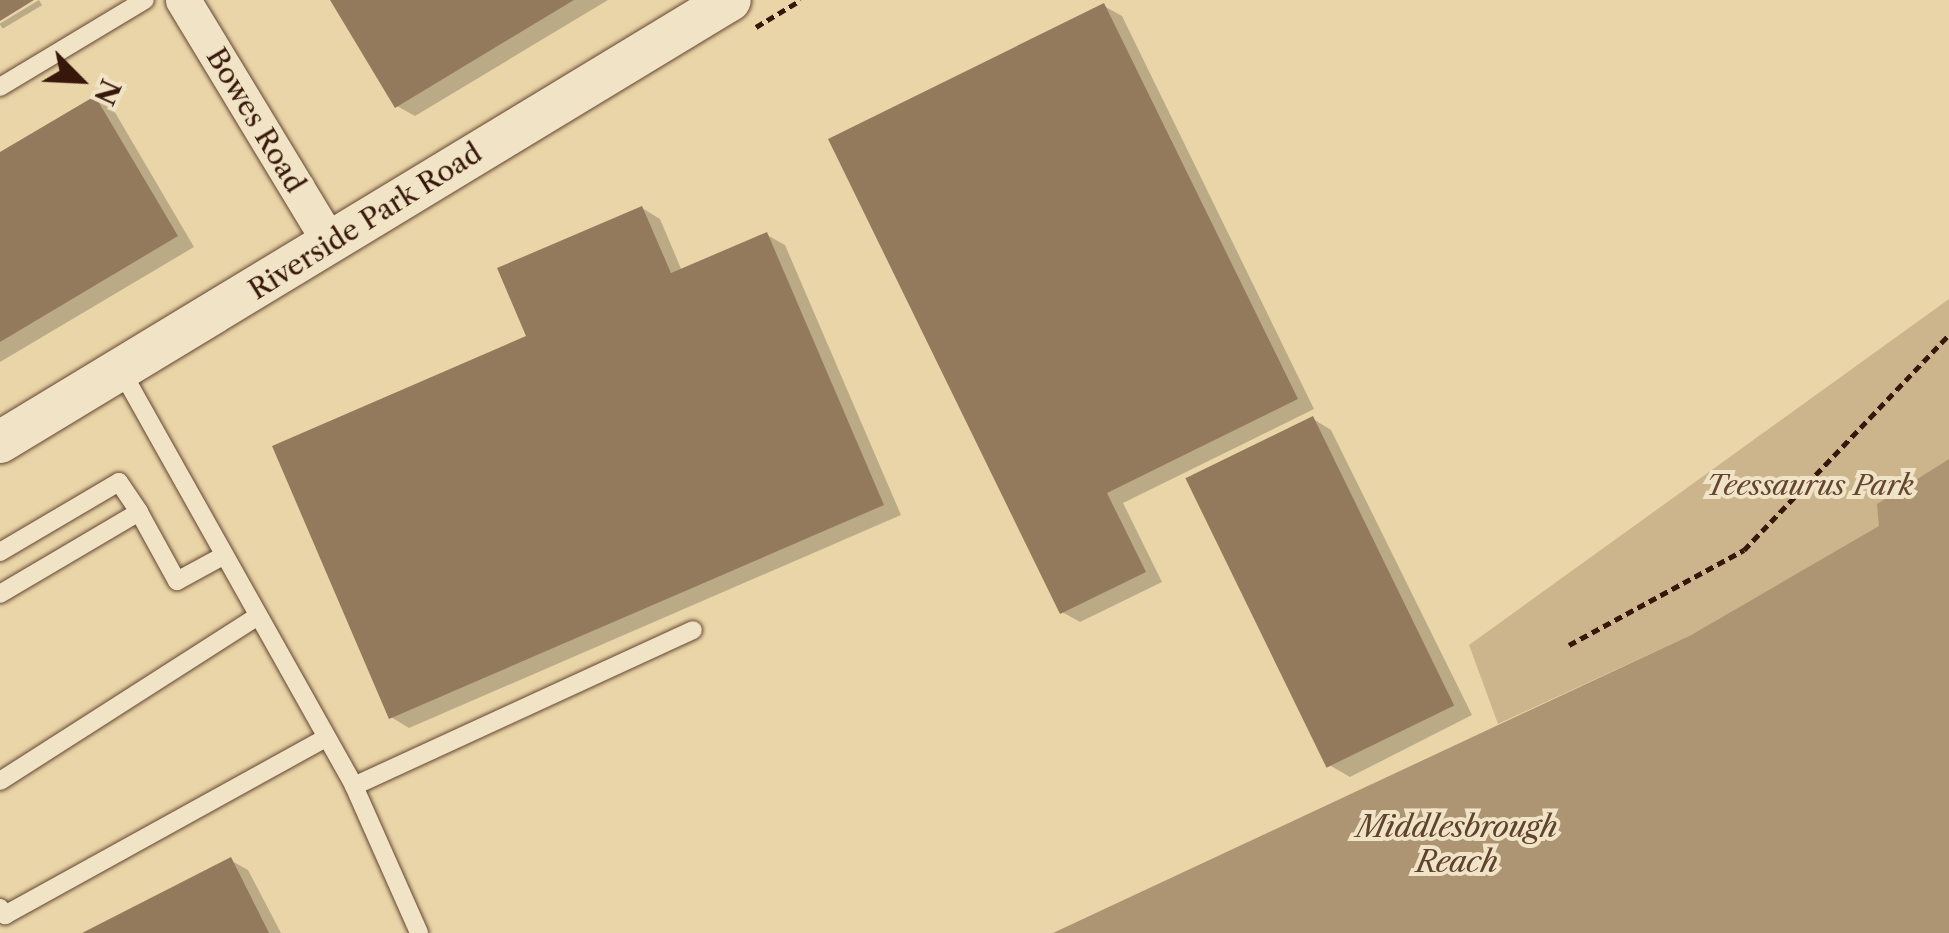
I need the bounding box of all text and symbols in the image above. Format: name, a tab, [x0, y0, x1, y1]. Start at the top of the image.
north arrow	[30, 30, 130, 130]
street label: Bowes Road	[200, 42, 312, 198]
text: N	[87, 74, 128, 110]
street label: Riverside Park Road	[242, 135, 488, 307]
park label: Teessaurus Park	[1706, 468, 1914, 502]
water label: Middlesbrough Reach	[1357, 809, 1557, 880]

